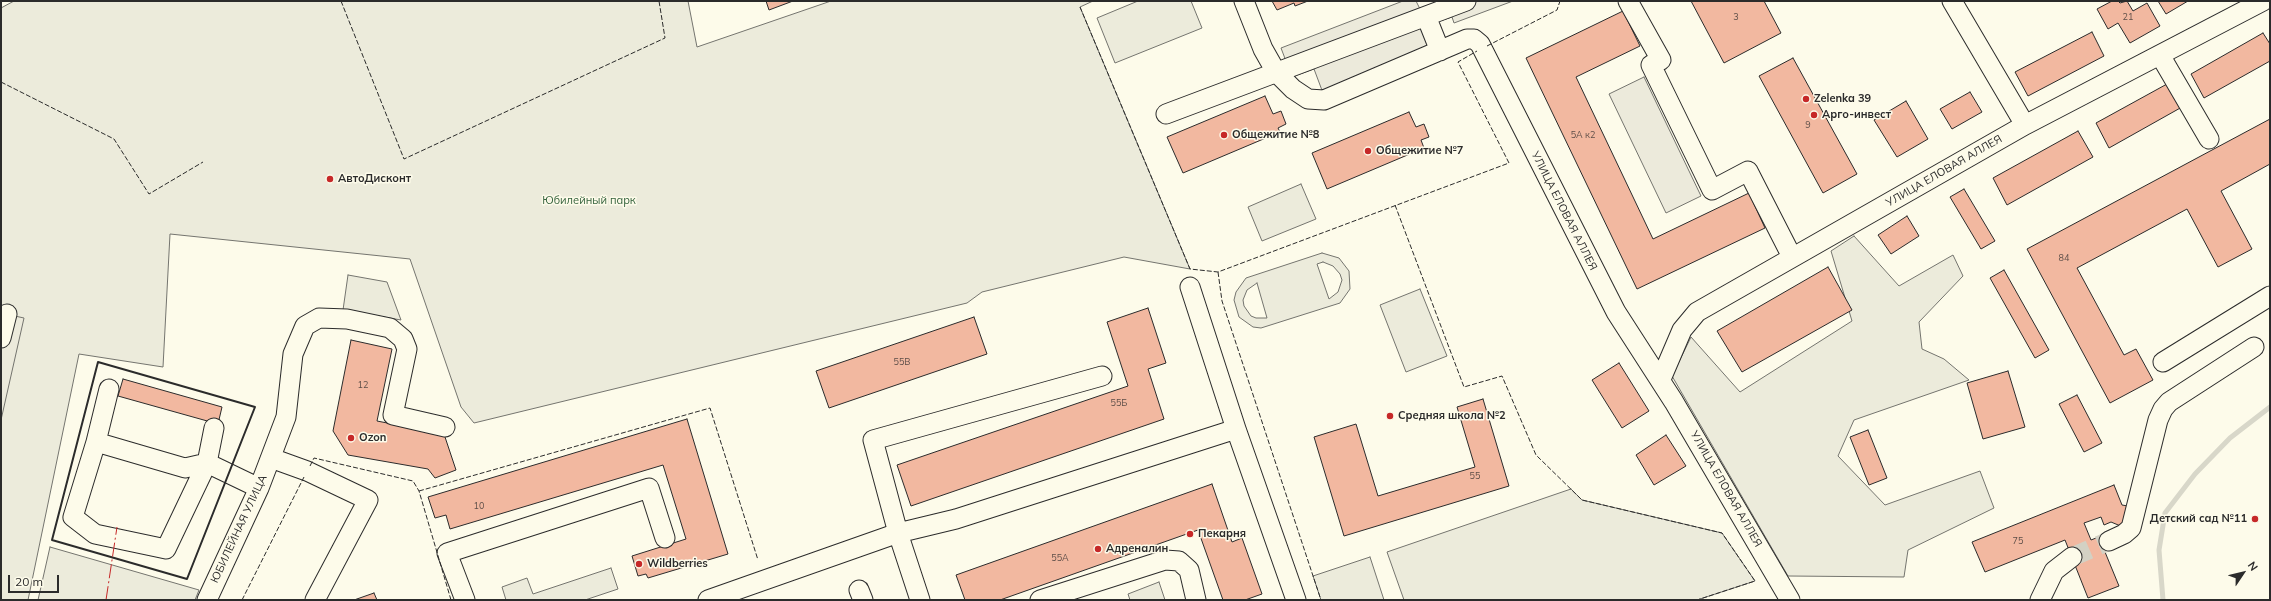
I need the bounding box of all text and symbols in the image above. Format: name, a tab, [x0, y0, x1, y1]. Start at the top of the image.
house number: 3	[1733, 12, 1739, 22]
house number: 21	[2123, 12, 2133, 22]
place label: Zelenka 39	[1814, 92, 1871, 106]
marker: Zelenka 39	[1801, 94, 1811, 104]
place label: Арго-инвест	[1822, 108, 1891, 122]
marker: Арго-инвест	[1809, 110, 1819, 120]
house number: 9	[1805, 120, 1811, 130]
place label: Общежитие №8	[1232, 128, 1319, 142]
marker: Общежитие №8	[1219, 130, 1229, 140]
house number: 5А к2	[1571, 130, 1595, 140]
street label: УЛИЦА ЕЛОВАЯ АЛЛЕЯ	[1884, 132, 2004, 210]
place label: Общежитие №7	[1376, 144, 1463, 158]
marker: Общежитие №7	[1363, 146, 1373, 156]
street label: УЛИЦА ЕЛОВАЯ АЛЛЕЯ	[1528, 149, 1600, 273]
place label: АвтоДисконт	[338, 172, 411, 186]
marker: АвтоДисконт	[325, 174, 335, 184]
park label: Юбилейный парк	[542, 194, 636, 208]
house number: 84	[2059, 253, 2069, 263]
house number: 55В	[894, 357, 910, 367]
house number: 12	[358, 380, 368, 390]
house number: 55Б	[1111, 398, 1127, 408]
place label: Средняя школа №2	[1398, 409, 1506, 423]
marker: Средняя школа №2	[1385, 411, 1395, 421]
street label: УЛИЦА ЕЛОВАЯ АЛЛЕЯ	[1687, 429, 1765, 549]
place label: Ozon	[359, 431, 386, 445]
marker: Ozon	[346, 433, 356, 443]
house number: 55	[1470, 471, 1480, 481]
street label: ЮБИЛЕЙНАЯ УЛИЦА	[208, 473, 270, 585]
house number: 10	[474, 501, 484, 511]
place label: Детский сад №11	[2150, 512, 2247, 526]
marker: Детский сад №11	[2250, 514, 2260, 524]
place label: Пекарня	[1198, 527, 1246, 541]
marker: Пекарня	[1185, 529, 1195, 539]
house number: 75	[2013, 536, 2023, 546]
place label: Адреналин	[1106, 542, 1168, 556]
marker: Адреналин	[1093, 544, 1103, 554]
house number: 55А	[1051, 553, 1069, 563]
north arrow	[2223, 553, 2263, 593]
place label: Wildberries	[647, 557, 708, 571]
marker: Wildberries	[634, 559, 644, 569]
text: N	[2245, 559, 2261, 574]
scale bar	[10, 567, 61, 593]
text: 20 m	[15, 574, 43, 589]

